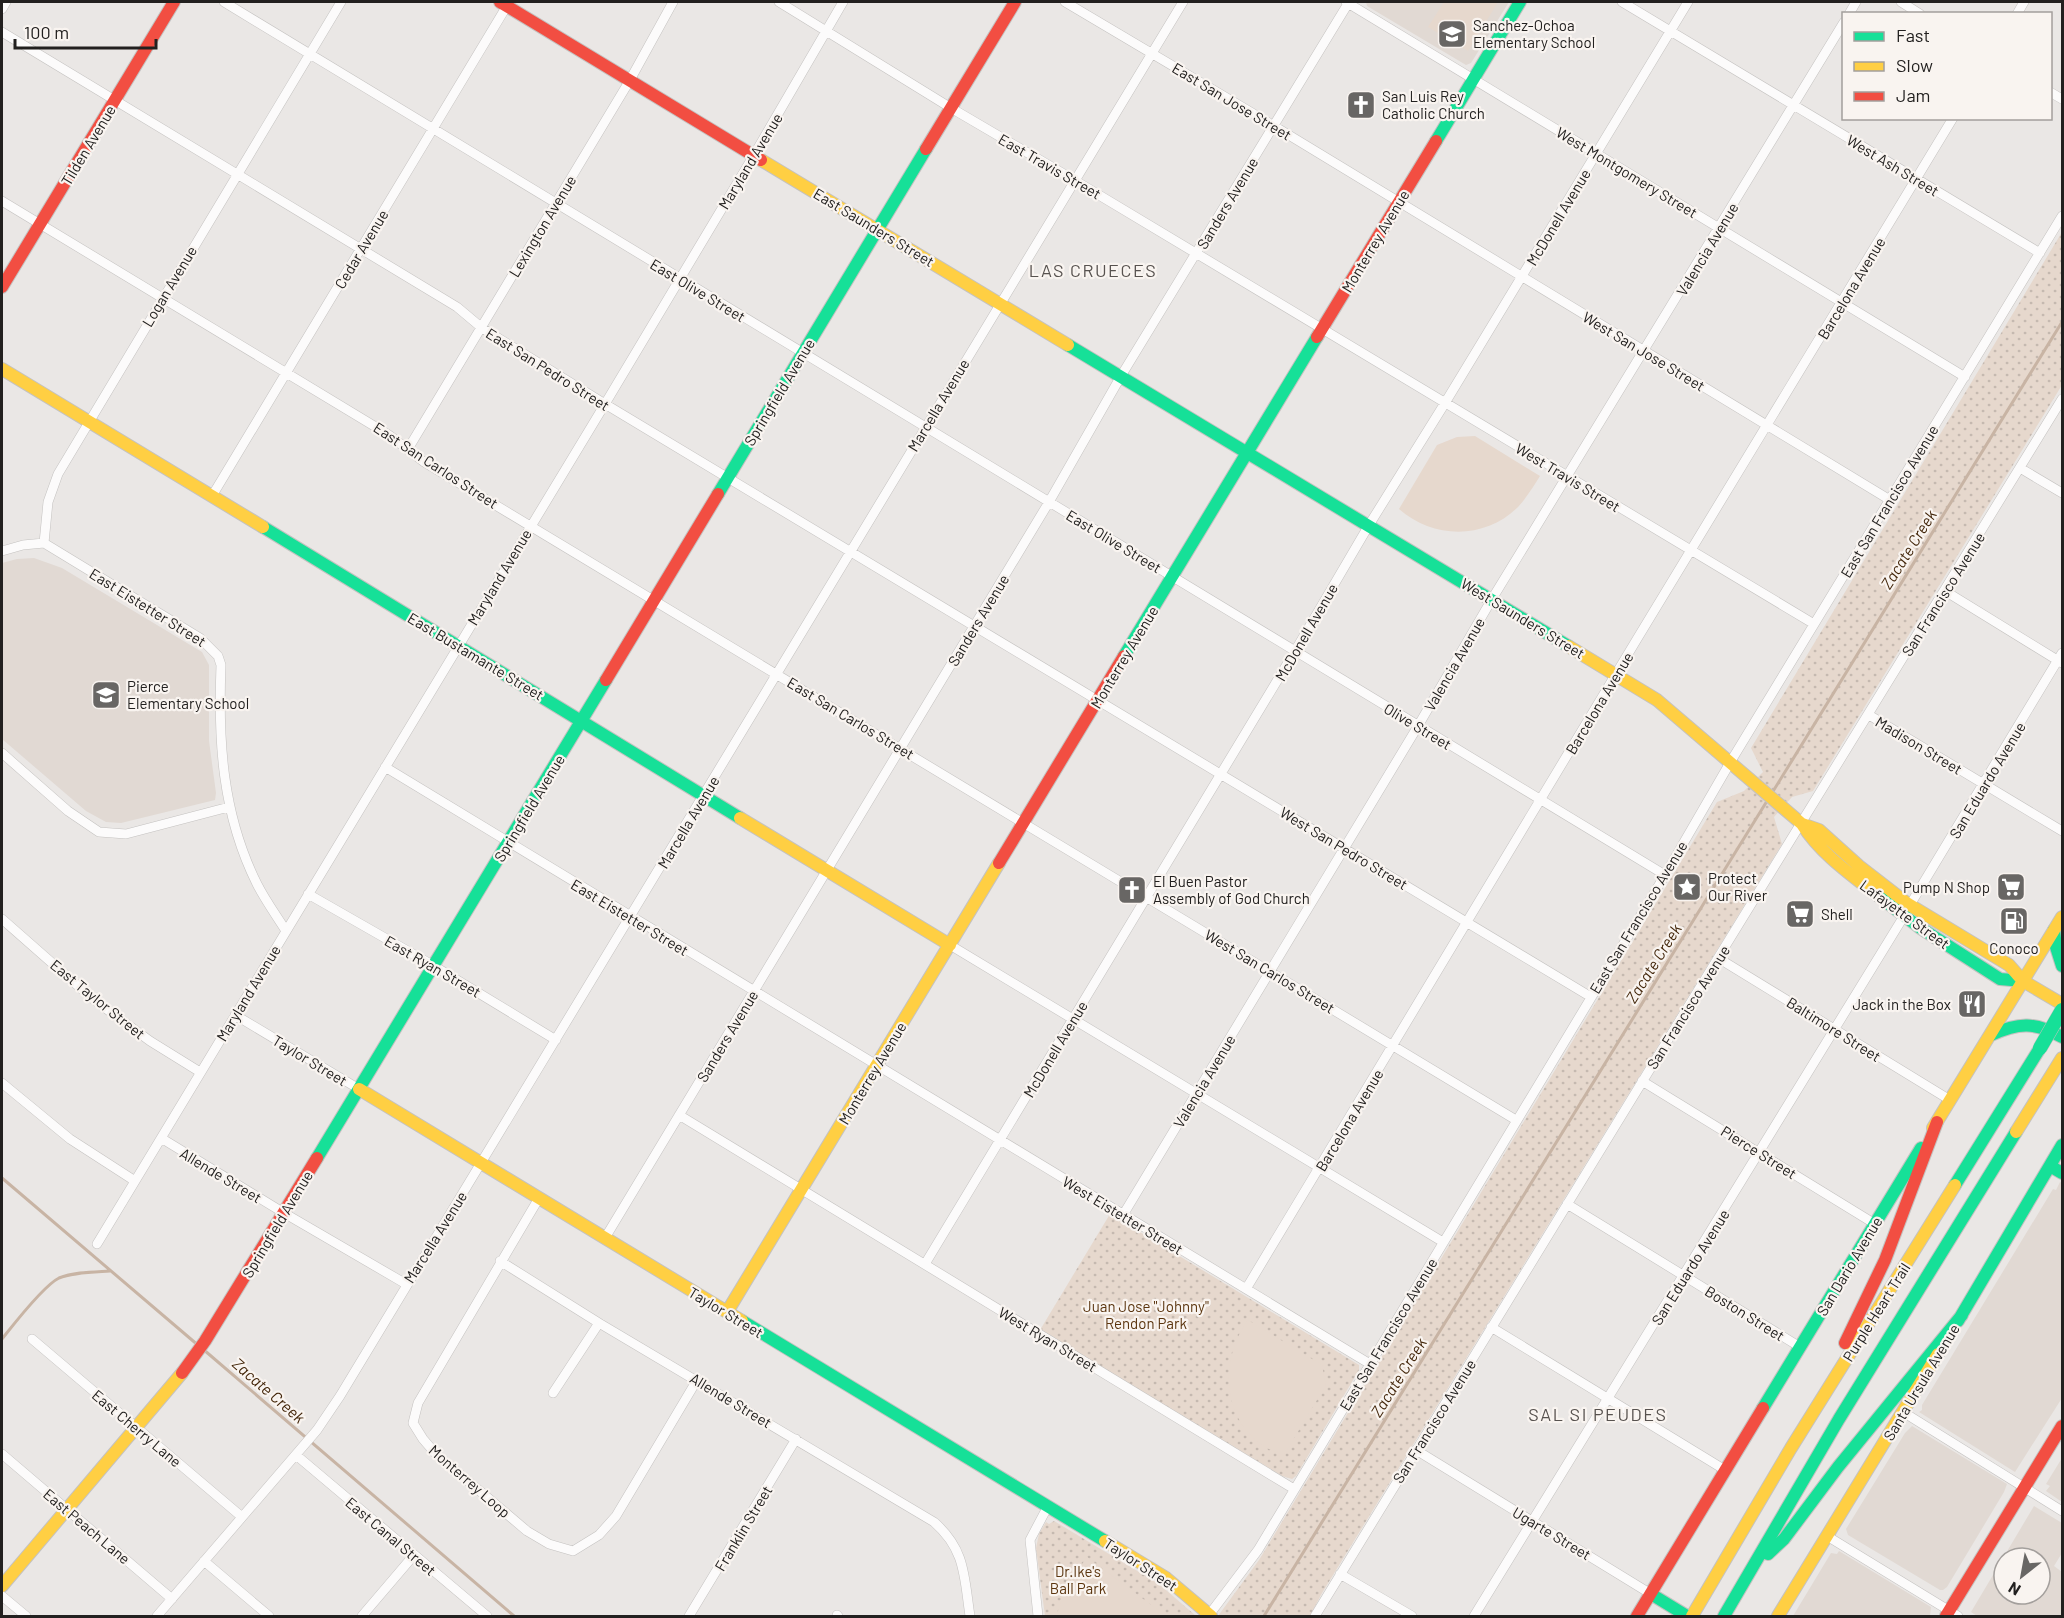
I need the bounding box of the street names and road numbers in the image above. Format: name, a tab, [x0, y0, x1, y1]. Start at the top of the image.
street label: East San Jose Street	[1169, 58, 1295, 144]
street label: Tilden Avenue	[57, 102, 119, 188]
street label: Maryland Avenue	[714, 110, 786, 212]
street label: West Montgomery Street	[1553, 123, 1701, 221]
street label: East Travis Street	[996, 129, 1104, 203]
street label: West Ash Street	[1844, 130, 1942, 200]
street label: Sanders Avenue	[1193, 154, 1261, 252]
street label: McDonell Avenue	[1522, 165, 1594, 269]
street label: Lexington Avenue	[505, 172, 579, 280]
street label: East Saunders Street	[810, 184, 938, 270]
street label: Monterrey Avenue	[1337, 186, 1413, 296]
street label: Valencia Avenue	[1672, 199, 1742, 299]
street label: Cedar Avenue	[330, 206, 392, 292]
street label: Barcelona Avenue	[1813, 234, 1889, 342]
street label: Logan Avenue	[138, 242, 200, 330]
street label: East Olive Street	[647, 255, 749, 325]
street label: West San Jose Street	[1580, 307, 1708, 395]
street label: East San Pedro Street	[483, 324, 613, 414]
street label: Springfield Avenue	[740, 335, 818, 449]
street label: Marcella Avenue	[903, 355, 973, 455]
street label: East San Carlos Street	[370, 418, 502, 512]
street label: East San Francisco Avenue	[1836, 421, 1942, 581]
street label: West Travis Street	[1512, 439, 1624, 515]
street label: East Olive Street	[1063, 506, 1165, 576]
street label: Maryland Avenue	[463, 526, 535, 628]
street label: San Francisco Avenue	[1898, 529, 1988, 659]
street label: East Eistetter Street	[87, 564, 209, 650]
street label: Sanders Avenue	[944, 571, 1012, 669]
street label: West Saunders Street	[1458, 574, 1588, 662]
street label: McDonell Avenue	[1271, 580, 1341, 684]
street label: Monterrey Avenue	[1086, 602, 1162, 712]
street label: East Bustamante Street	[405, 608, 547, 704]
street label: Valencia Avenue	[1420, 614, 1488, 714]
street label: Barcelona Avenue	[1561, 649, 1637, 757]
street label: East San Carlos Street	[784, 673, 918, 763]
street label: Olive Street	[1381, 699, 1455, 753]
street label: Madison Street	[1872, 712, 1966, 778]
street label: San Eduardo Avenue	[1945, 718, 2029, 842]
street label: Springfield Avenue	[490, 751, 568, 865]
street label: Marcella Avenue	[653, 772, 723, 872]
street label: West San Pedro Street	[1277, 803, 1411, 893]
street label: East San Francisco Avenue	[1585, 837, 1691, 997]
street label: East Eistetter Street	[568, 875, 692, 959]
street label: Lafayette Street	[1857, 876, 1953, 952]
street label: West San Carlos Street	[1202, 925, 1338, 1017]
street label: East Ryan Street	[382, 931, 484, 1001]
street label: Maryland Avenue	[212, 942, 284, 1044]
street label: San Francisco Avenue	[1643, 942, 1733, 1072]
street label: East Taylor Street	[47, 955, 149, 1043]
street label: Sanders Avenue	[693, 987, 761, 1085]
street label: Baltimore Street	[1784, 993, 1884, 1065]
street label: McDonell Avenue	[1019, 997, 1091, 1101]
street label: Monterrey Avenue	[834, 1018, 910, 1128]
street label: Taylor Street	[269, 1031, 351, 1089]
street label: Valencia Avenue	[1169, 1031, 1239, 1131]
street label: Barcelona Avenue	[1311, 1066, 1387, 1174]
street label: Pierce Street	[1718, 1122, 1800, 1182]
street label: Allende Street	[177, 1144, 265, 1206]
street label: Springfield Avenue	[238, 1167, 316, 1281]
street label: West Eistetter Street	[1060, 1172, 1186, 1258]
street label: Marcella Avenue	[400, 1188, 470, 1286]
street label: San Eduardo Avenue	[1647, 1206, 1733, 1328]
street label: San Dario Avenue	[1812, 1213, 1886, 1319]
street label: East San Francisco Avenue	[1335, 1254, 1441, 1414]
street label: Purple Heart Trail	[1838, 1259, 1914, 1365]
street label: Boston Street	[1702, 1281, 1788, 1345]
street label: Taylor Street	[685, 1283, 767, 1341]
street label: West Ryan Street	[996, 1303, 1100, 1375]
street label: Santa Ursula Avenue	[1879, 1320, 1963, 1444]
street label: San Francisco Avenue	[1389, 1356, 1479, 1486]
street label: Allende Street	[687, 1369, 775, 1431]
street label: East Cherry Lane	[89, 1385, 185, 1471]
street label: Monterrey Loop	[426, 1441, 514, 1521]
street label: Franklin Street	[710, 1482, 776, 1574]
street label: East Peach Lane	[40, 1485, 134, 1567]
street label: East Canal Street	[342, 1493, 440, 1579]
street label: Ugarte Street	[1510, 1503, 1594, 1563]
street label: Taylor Street	[1101, 1534, 1181, 1594]

